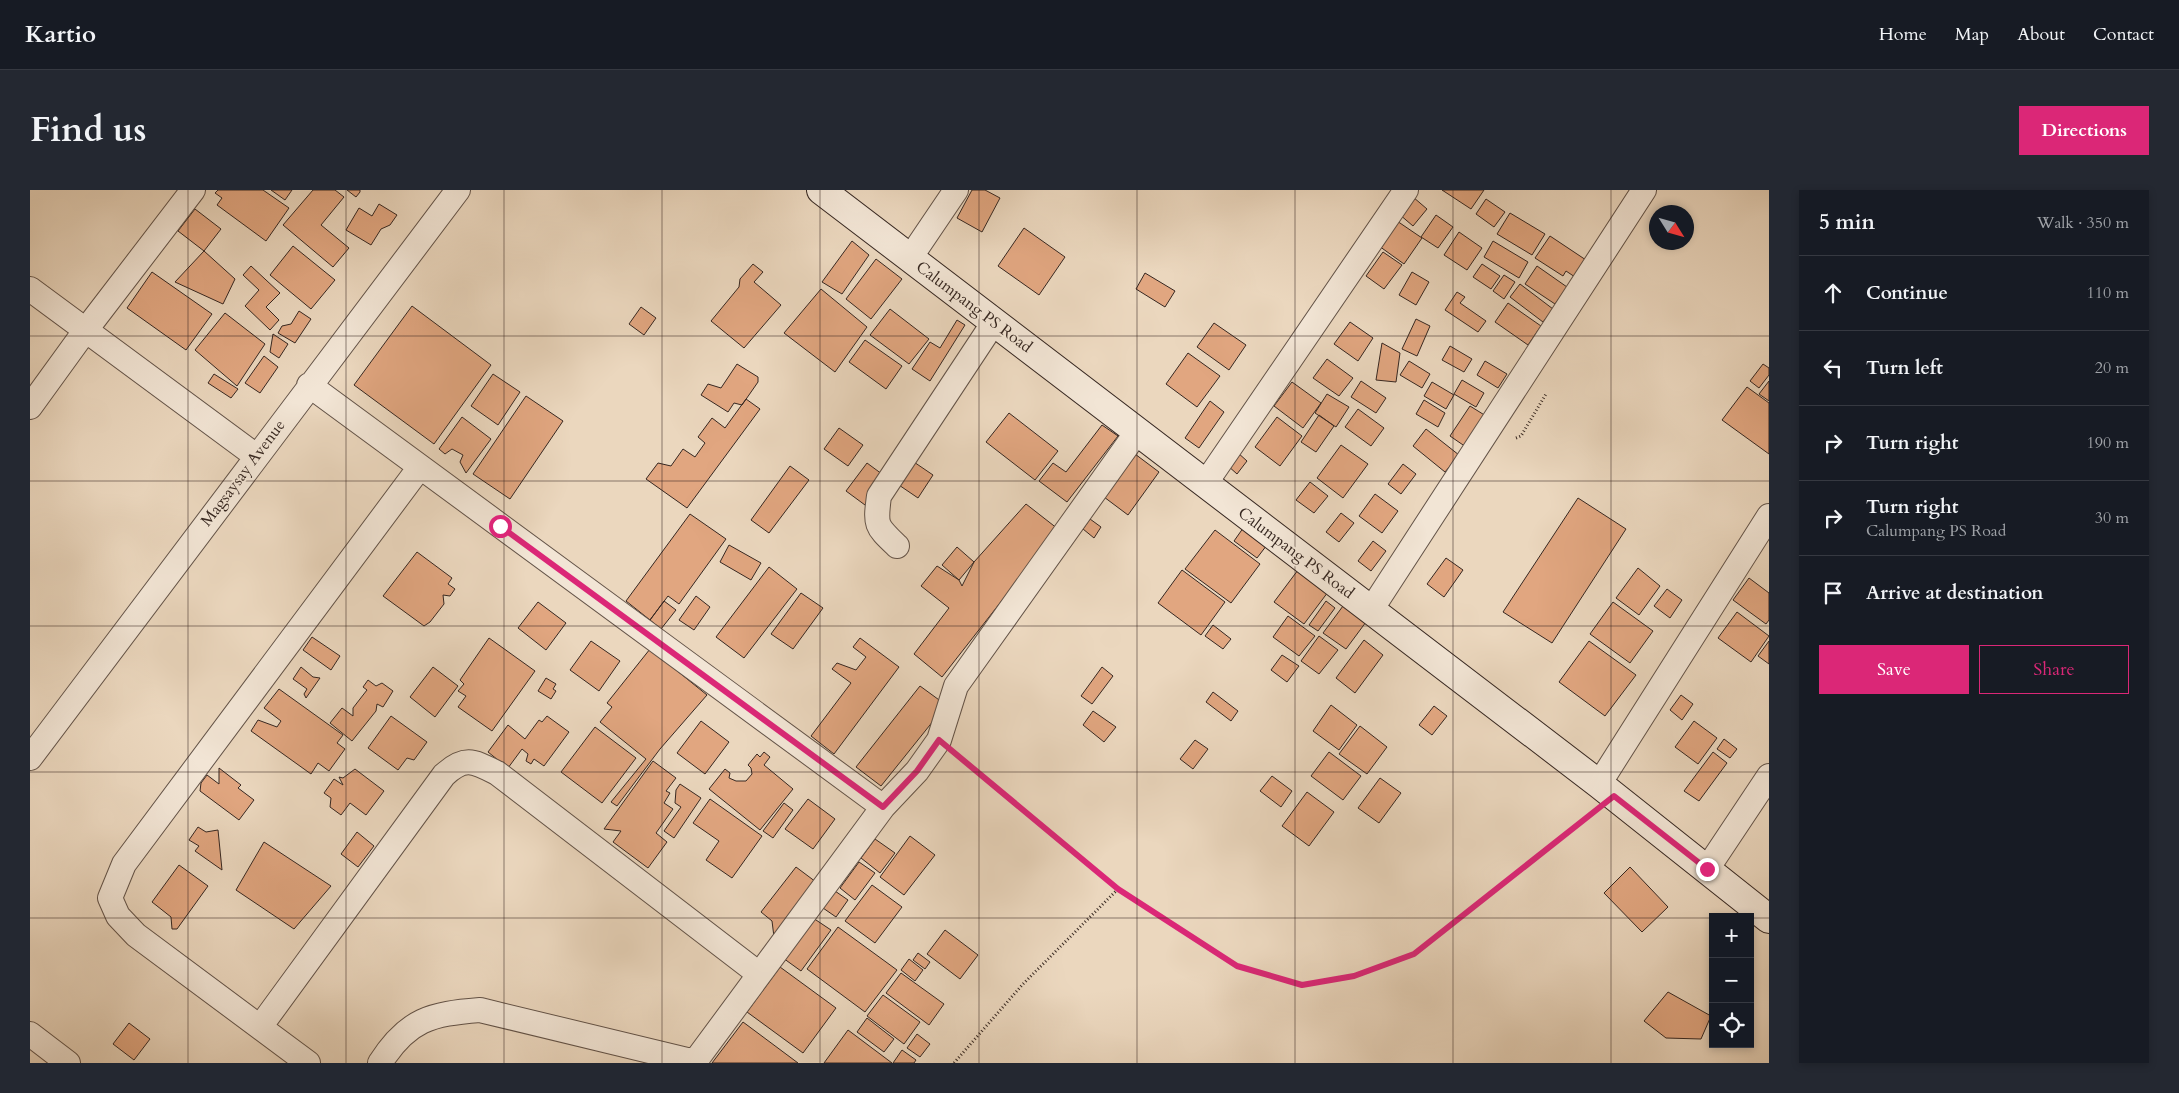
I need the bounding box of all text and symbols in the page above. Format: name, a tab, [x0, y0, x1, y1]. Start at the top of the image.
text: Kartio	[25, 18, 96, 51]
text: Home	[1879, 22, 1927, 47]
text: Map	[1955, 22, 1989, 47]
text: About	[2017, 22, 2065, 47]
text: Contact	[2093, 22, 2154, 47]
text: Find us	[30, 106, 146, 154]
button: Directions	[2019, 106, 2149, 155]
north arrow	[1649, 205, 1694, 250]
text: 5 min	[1819, 208, 1875, 237]
text: Walk · 350 m	[2037, 212, 2129, 234]
street label: Calumpang PS Road	[911, 256, 1037, 358]
icon: ahead	[1819, 279, 1847, 307]
text: Continue	[1866, 280, 1948, 306]
text: 110 m	[2087, 282, 2129, 304]
icon: left	[1819, 354, 1847, 382]
text: Turn left	[1866, 355, 1943, 381]
text: 20 m	[2095, 357, 2129, 379]
street label: Magsaysay Avenue	[196, 415, 290, 531]
icon: right	[1819, 429, 1847, 457]
text: Turn right	[1866, 430, 1958, 456]
text: 190 m	[2087, 432, 2129, 454]
text: Turn right	[1866, 494, 1958, 520]
street label: Calumpang PS Road	[1233, 502, 1359, 604]
icon: right	[1819, 504, 1847, 532]
text: 30 m	[2095, 507, 2129, 529]
route start	[489, 515, 512, 538]
text: Calumpang PS Road	[1866, 520, 2006, 542]
icon: arrive	[1819, 579, 1847, 607]
text: Arrive at destination	[1866, 580, 2043, 606]
button: Save	[1819, 645, 1969, 694]
button: Share	[1979, 645, 2129, 694]
route end	[1696, 858, 1719, 881]
map controls	[1709, 913, 1754, 1048]
button: +	[1709, 913, 1754, 958]
button: −	[1709, 958, 1754, 1003]
button: locate	[1709, 1003, 1754, 1048]

